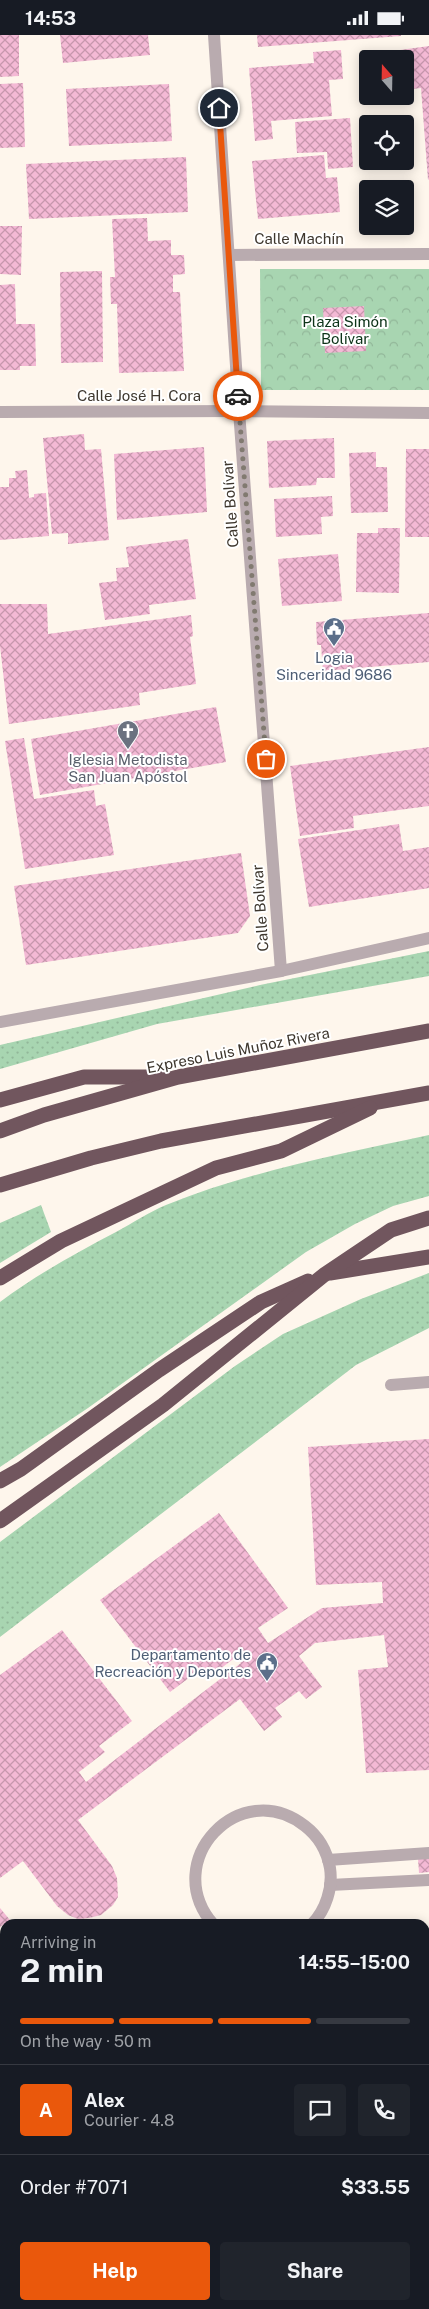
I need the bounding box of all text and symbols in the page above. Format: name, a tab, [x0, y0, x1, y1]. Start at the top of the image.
text: 14:53	[25, 7, 76, 29]
north arrow	[359, 50, 414, 105]
map controls	[359, 50, 414, 235]
pin	[198, 87, 240, 129]
icon: home	[205, 94, 233, 122]
button: locate	[359, 115, 414, 170]
button: layers	[359, 180, 414, 235]
street label: Calle Machín	[254, 230, 344, 247]
park label: Plaza Simón Bolívar	[302, 313, 388, 347]
courier	[213, 371, 263, 421]
icon: car	[224, 382, 252, 410]
street label: Calle José H. Cora	[77, 387, 201, 404]
street label: Calle Bolívar	[218, 460, 242, 548]
public building icon: Logia Sinceridad 9686	[322, 616, 346, 647]
place label: Logia Sinceridad 9686	[276, 649, 392, 683]
church icon: Iglesia Metodista San Juan Apόstol	[116, 719, 140, 750]
pin	[245, 738, 287, 780]
icon: bag	[252, 745, 280, 773]
place label: Iglesia Metodista San Juan Apόstol	[68, 751, 188, 785]
street label: Calle Bolívar	[248, 864, 272, 952]
street label: Expreso Luis Muñoz Rivera	[145, 1024, 331, 1076]
place label: Departamento de Recreación y Deportes	[94, 1646, 251, 1680]
public building icon: Departamento de Recreación y Deportes	[255, 1651, 279, 1682]
text: Arriving in	[20, 1933, 96, 1952]
text: 14:55–15:00	[298, 1951, 410, 1973]
text: 2 min	[20, 1952, 104, 1989]
text: On the way · 50 m	[20, 2032, 151, 2051]
button: chat	[294, 2084, 346, 2136]
button: phone	[358, 2084, 410, 2136]
text: Alex	[84, 2089, 125, 2111]
text: A	[39, 2099, 53, 2121]
text: Courier · 4.8	[84, 2111, 174, 2130]
text: Order #7071	[20, 2176, 129, 2198]
text: $33.55	[341, 2176, 410, 2198]
button: Help	[20, 2242, 210, 2300]
button: Share	[220, 2242, 410, 2300]

